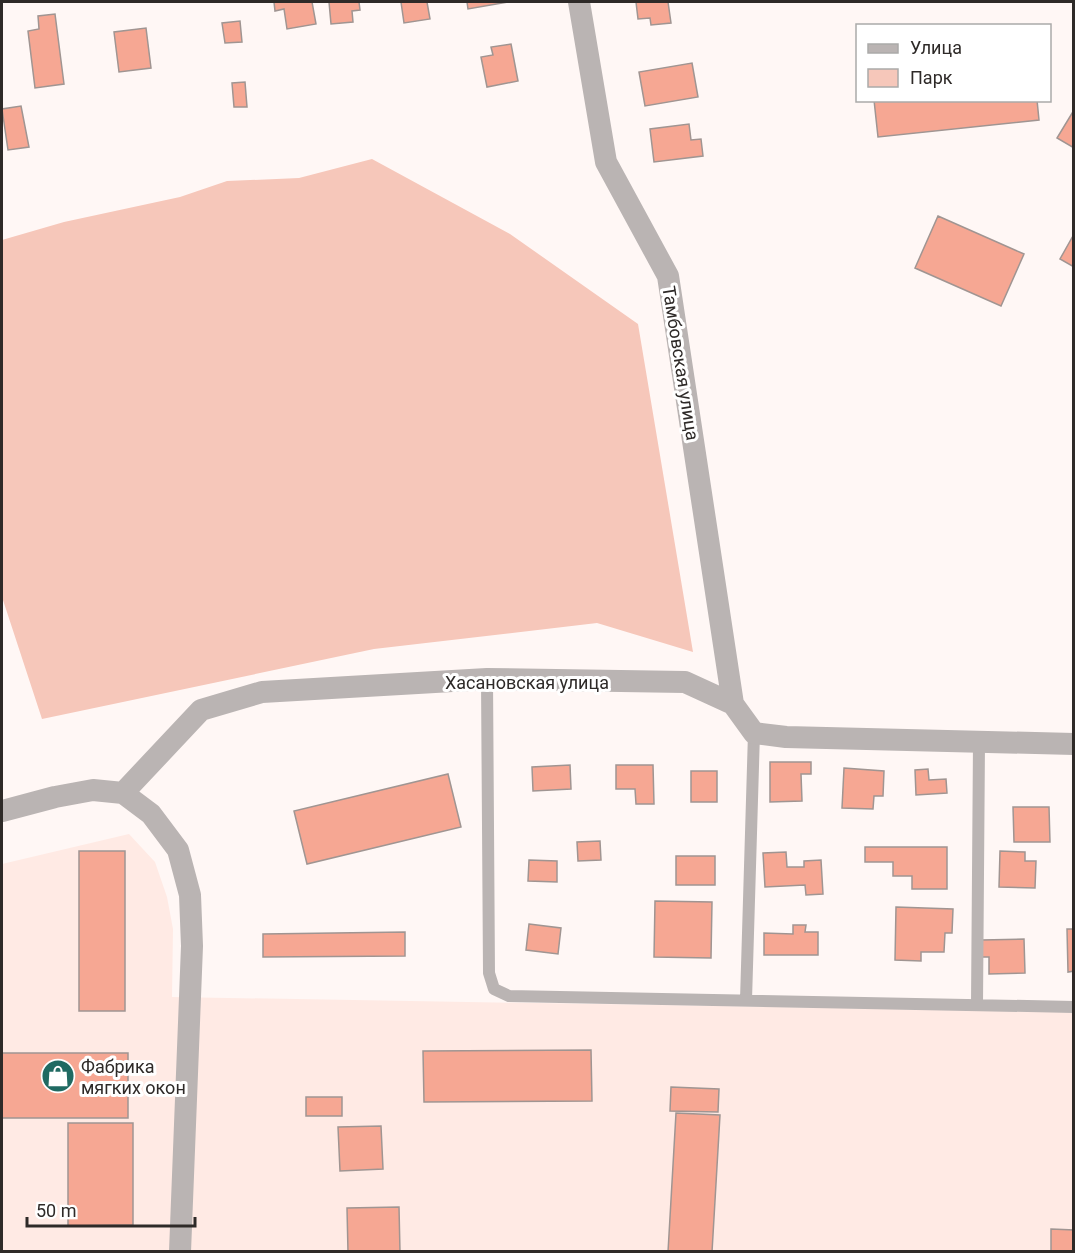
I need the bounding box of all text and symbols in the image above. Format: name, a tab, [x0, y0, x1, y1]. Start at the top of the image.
legend	[856, 24, 1051, 102]
text: Улица	[910, 37, 962, 58]
text: Парк	[910, 67, 953, 88]
street label: Тамбовская улица	[658, 284, 704, 442]
street label: Хасановская улица	[445, 672, 609, 693]
place label: Фабрика мягких окон	[81, 1056, 186, 1098]
shop icon: Фабрика мягких окон	[40, 1058, 76, 1094]
scale bar	[27, 1190, 195, 1228]
text: 50 m	[36, 1200, 76, 1221]

